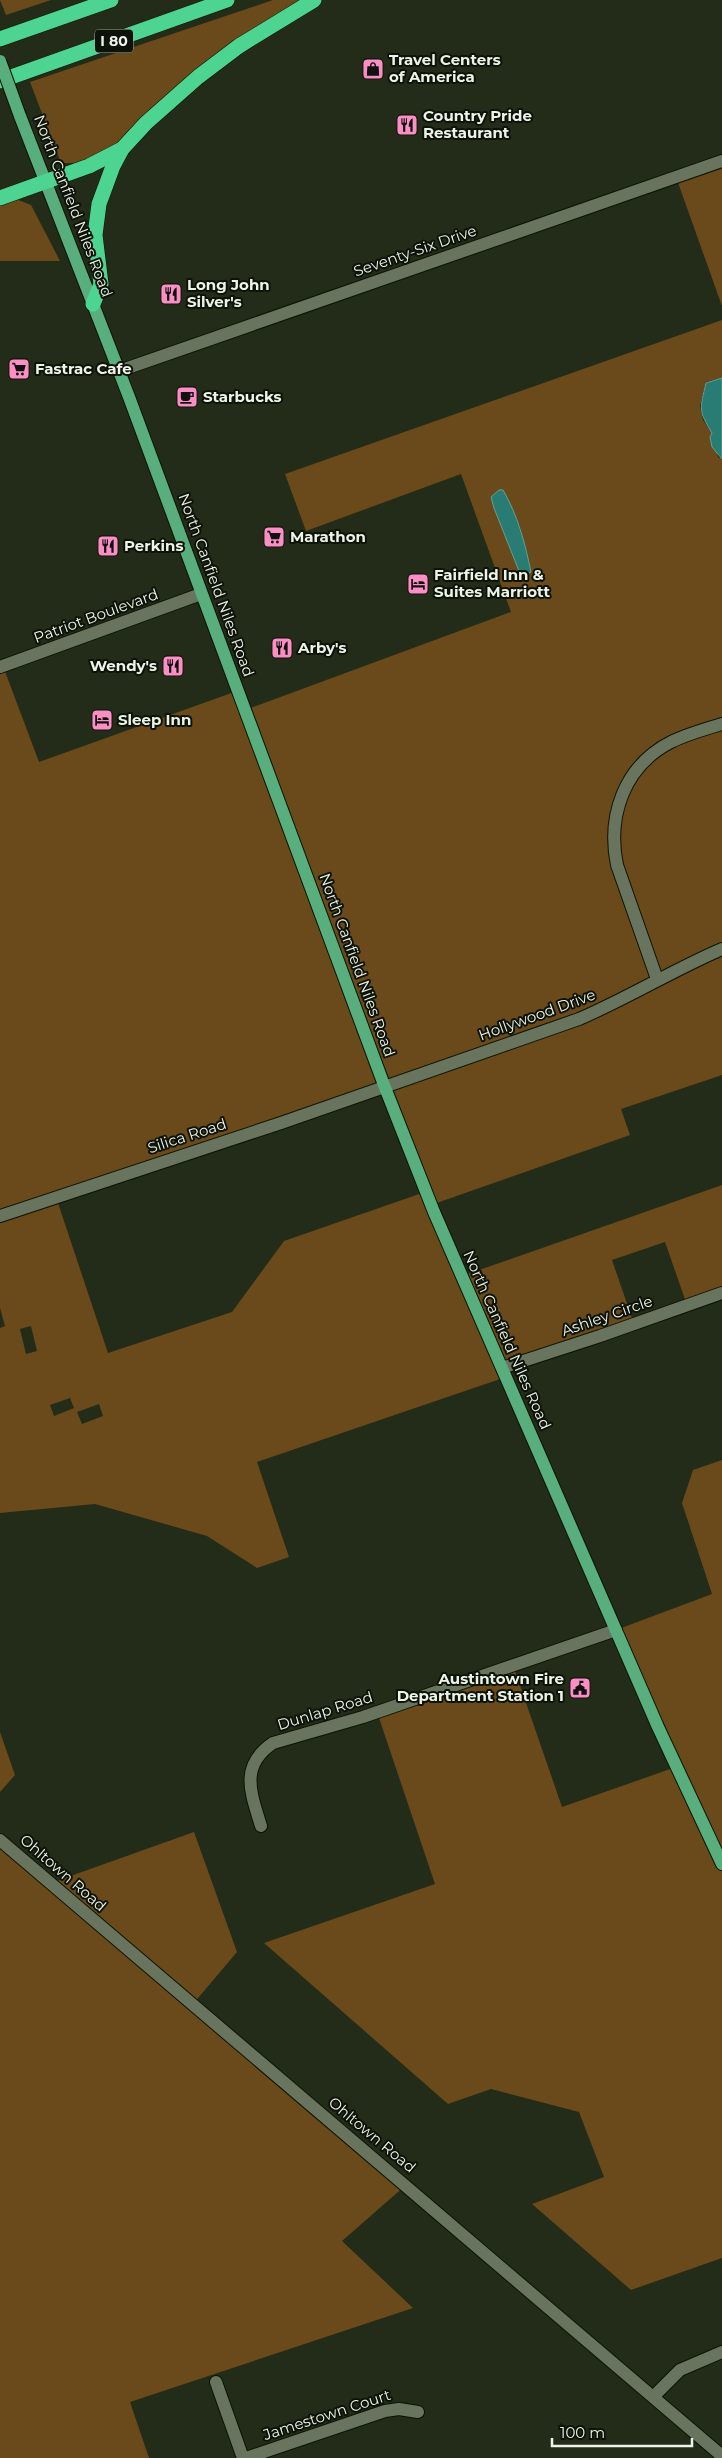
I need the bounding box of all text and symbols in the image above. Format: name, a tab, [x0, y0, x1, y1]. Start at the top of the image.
road number: I 80	[95, 29, 133, 52]
place label: Travel Centers of America	[389, 50, 501, 86]
shop icon: Travel Centers of America	[361, 57, 385, 81]
place label: Country Pride Restaurant	[423, 106, 532, 142]
street label: North Canfield Niles Road	[30, 112, 117, 300]
restaurant icon: Country Pride Restaurant	[395, 113, 419, 137]
street label: Seventy-Six Drive	[351, 221, 479, 280]
place label: Long John Silver's	[187, 275, 270, 311]
restaurant icon: Long John Silver's	[159, 282, 183, 306]
supermarket icon: Fastrac Cafe	[7, 357, 31, 381]
place label: Fastrac Cafe	[35, 359, 132, 378]
cafe icon: Starbucks	[175, 385, 199, 409]
place label: Starbucks	[203, 387, 282, 406]
street label: North Canfield Niles Road	[174, 491, 259, 679]
supermarket icon: Marathon	[262, 525, 286, 549]
place label: Marathon	[290, 527, 366, 546]
restaurant icon: Perkins	[96, 534, 120, 558]
place label: Perkins	[124, 536, 183, 555]
place label: Fairfield Inn & Suites Marriott	[434, 565, 550, 601]
hotel icon: Fairfield Inn & Suites Marriott	[406, 572, 430, 596]
street label: Patriot Boulevard	[31, 584, 161, 647]
restaurant icon: Arby's	[270, 636, 294, 660]
place label: Arby's	[297, 638, 346, 657]
restaurant icon: Wendy's	[161, 654, 185, 678]
place label: Wendy's	[90, 656, 157, 675]
hotel icon: Sleep Inn	[90, 708, 114, 732]
place label: Sleep Inn	[118, 710, 191, 729]
street label: North Canfield Niles Road	[315, 871, 400, 1059]
street label: Hollywood Drive	[476, 985, 598, 1044]
street label: Silica Road	[145, 1114, 229, 1157]
street label: North Canfield Niles Road	[459, 1247, 556, 1432]
street label: Ashley Circle	[559, 1291, 655, 1340]
place label: Austintown Fire Department Station 1	[397, 1669, 564, 1705]
public building icon: Austintown Fire Department Station 1	[568, 1676, 592, 1700]
street label: Dunlap Road	[275, 1687, 375, 1734]
street label: Ohltown Road	[16, 1830, 110, 1915]
street label: Ohltown Road	[325, 2093, 420, 2177]
street label: Jamestown Court	[260, 2385, 393, 2444]
scale bar	[552, 2416, 692, 2448]
text: 100 m	[560, 2423, 605, 2442]

